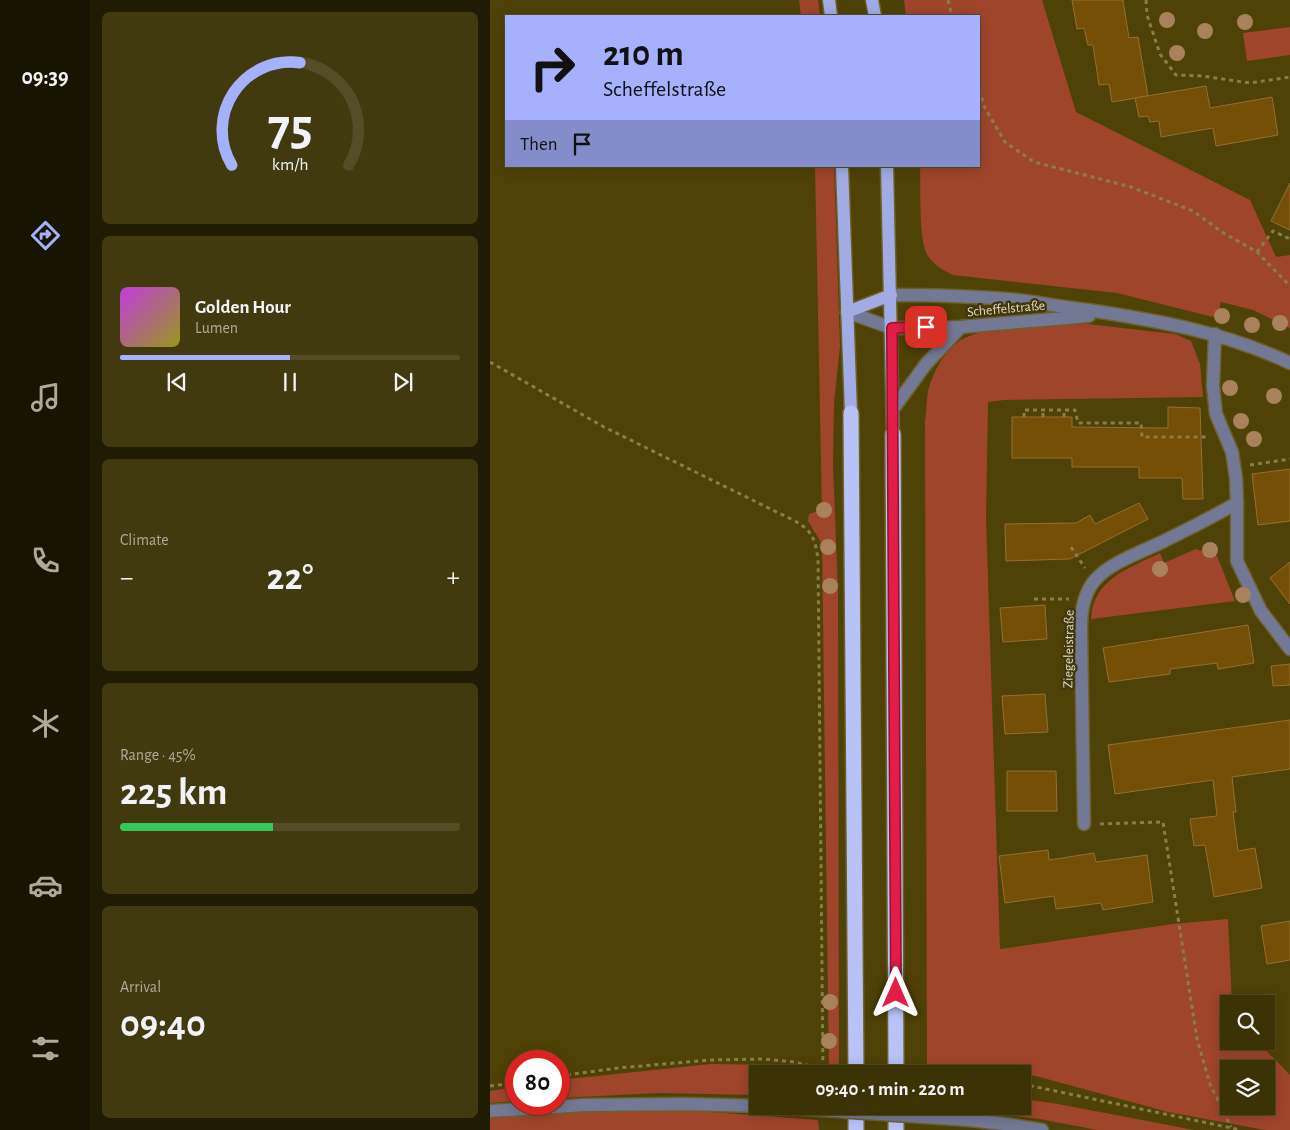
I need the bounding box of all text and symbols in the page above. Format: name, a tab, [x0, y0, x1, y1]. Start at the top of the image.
icon: right	[520, 35, 585, 100]
text: 210 m	[603, 37, 684, 72]
text: 09:39	[21, 66, 69, 88]
text: Scheffelstraße	[603, 78, 726, 100]
text: 75	[268, 102, 312, 154]
icon: arrive	[568, 130, 596, 158]
text: Then	[520, 135, 558, 154]
text: km/h	[272, 156, 308, 174]
icon: directions	[28, 218, 63, 253]
text: Golden Hour	[195, 298, 291, 317]
street label: Scheffelstraße	[966, 299, 1046, 319]
pin	[905, 306, 947, 348]
icon: arrive	[912, 313, 940, 341]
text: Lumen	[195, 320, 238, 336]
icon: previous	[163, 368, 191, 396]
icon: pause	[276, 368, 304, 396]
icon: next	[389, 368, 417, 396]
icon: music	[28, 380, 63, 415]
text: Climate	[120, 532, 169, 548]
icon: phone	[28, 543, 63, 578]
text: 22°	[267, 559, 313, 597]
text: −	[120, 564, 133, 592]
text: +	[447, 564, 460, 592]
street label: Ziegeleistraße	[1061, 610, 1077, 688]
icon: climate	[28, 706, 63, 741]
text: Range · 45%	[120, 747, 196, 763]
text: 225 km	[120, 774, 227, 812]
icon: car	[28, 868, 63, 903]
position arrow	[869, 966, 921, 1018]
text: Arrival	[120, 979, 161, 995]
map controls	[1220, 995, 1275, 1115]
button: search	[1220, 995, 1275, 1050]
text: 09:40	[120, 1006, 206, 1044]
icon: filters	[28, 1031, 63, 1066]
speed limit sign: 80	[505, 1050, 570, 1115]
button: layers	[1220, 1060, 1275, 1115]
text: 09:40 · 1 min · 220 m	[815, 1080, 965, 1099]

